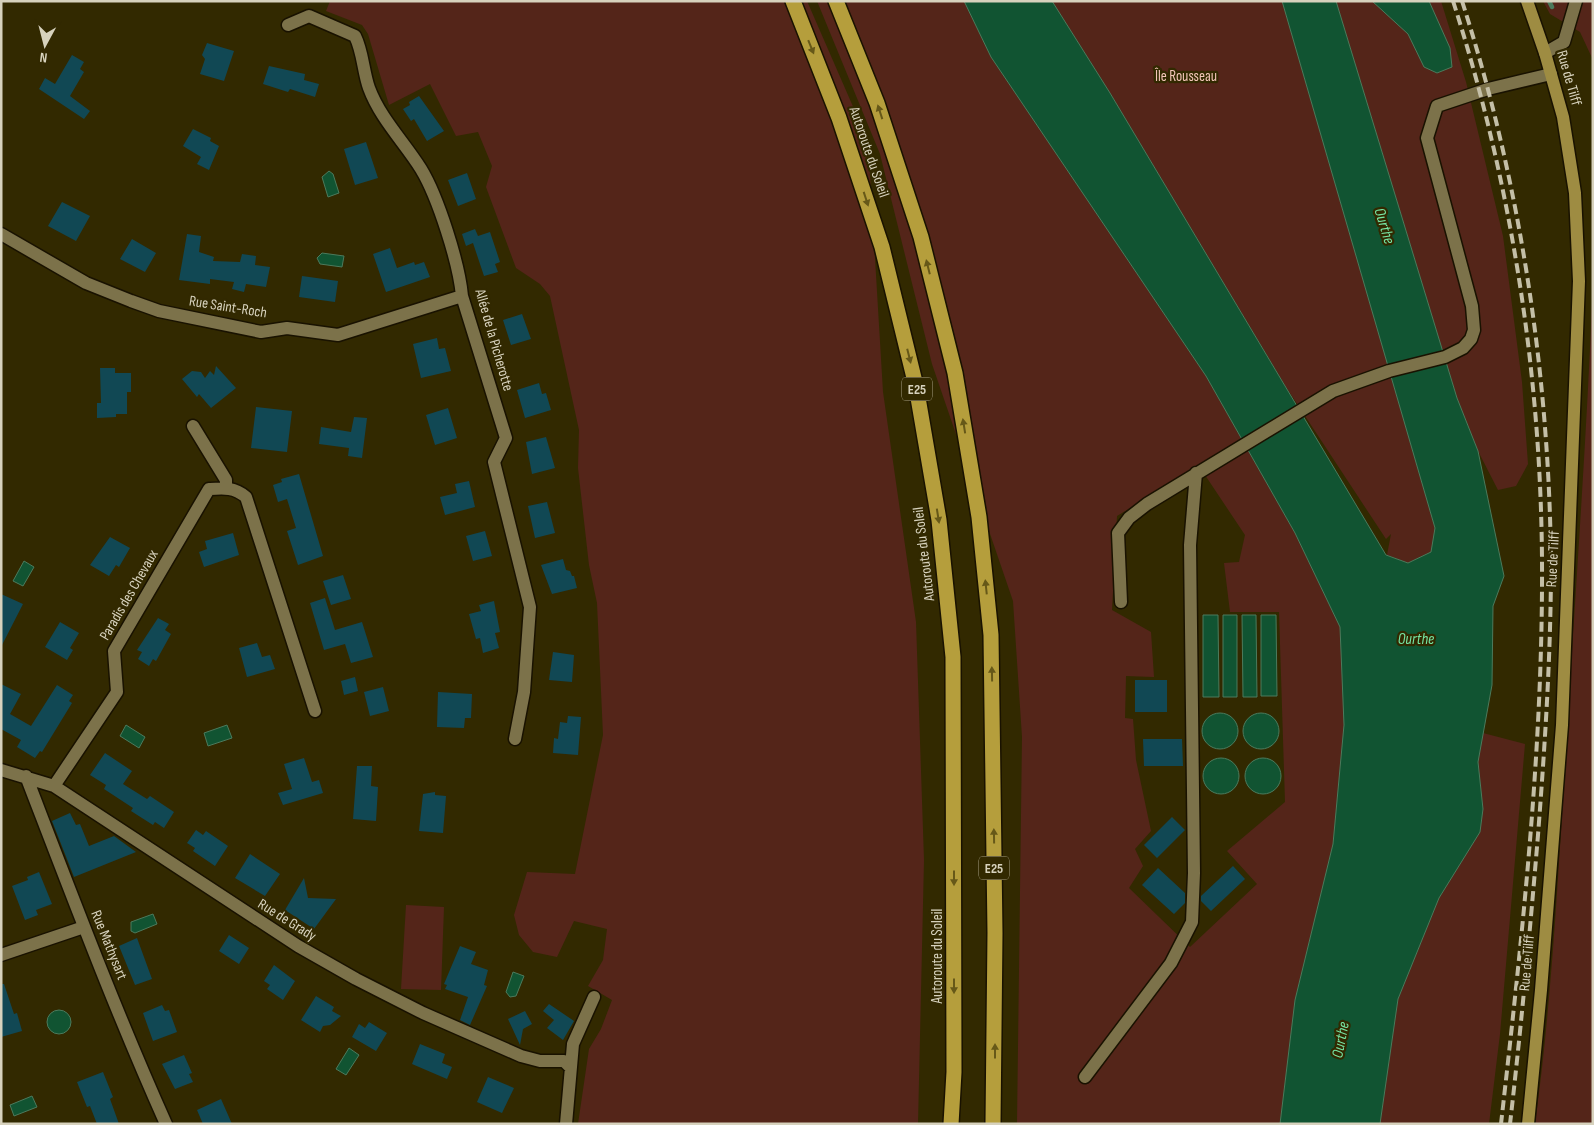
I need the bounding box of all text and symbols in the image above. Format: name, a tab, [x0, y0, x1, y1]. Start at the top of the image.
north arrow	[20, 20, 70, 70]
one-way arrow	[808, 39, 815, 54]
street label: Rue de Tilff	[1552, 48, 1586, 108]
text: N	[39, 49, 48, 66]
park label: Île Rousseau	[1154, 67, 1217, 86]
street label: Autoroute du Soleil	[844, 103, 893, 200]
one-way arrow	[876, 104, 884, 119]
one-way arrow	[863, 192, 871, 207]
water label: Ourthe	[1370, 206, 1398, 246]
one-way arrow	[924, 260, 932, 275]
street label: Allée de la Picherotte	[470, 286, 518, 393]
street label: Rue Saint-Roch	[188, 291, 268, 323]
one-way arrow	[905, 348, 913, 363]
road number: E25	[902, 378, 932, 400]
one-way arrow	[959, 417, 967, 433]
street label: Autoroute du Soleil	[909, 506, 939, 603]
one-way arrow	[935, 508, 943, 524]
street label: Rue de Tilff	[1542, 530, 1564, 588]
street label: Paradis des Chevaux	[95, 546, 163, 644]
one-way arrow	[982, 578, 990, 594]
water label: Ourthe	[1398, 630, 1434, 649]
one-way arrow	[988, 666, 996, 682]
one-way arrow	[990, 828, 998, 844]
road number: E25	[979, 856, 1009, 880]
one-way arrow	[950, 870, 958, 886]
street label: Rue de Grady	[254, 895, 320, 946]
street label: Rue Mathysart	[86, 908, 132, 983]
street label: Autoroute du Soleil	[928, 909, 947, 1004]
street label: Rue de Tilff	[1515, 934, 1539, 992]
one-way arrow	[950, 978, 958, 994]
water label: Ourthe	[1328, 1020, 1354, 1060]
one-way arrow	[991, 1043, 999, 1059]

